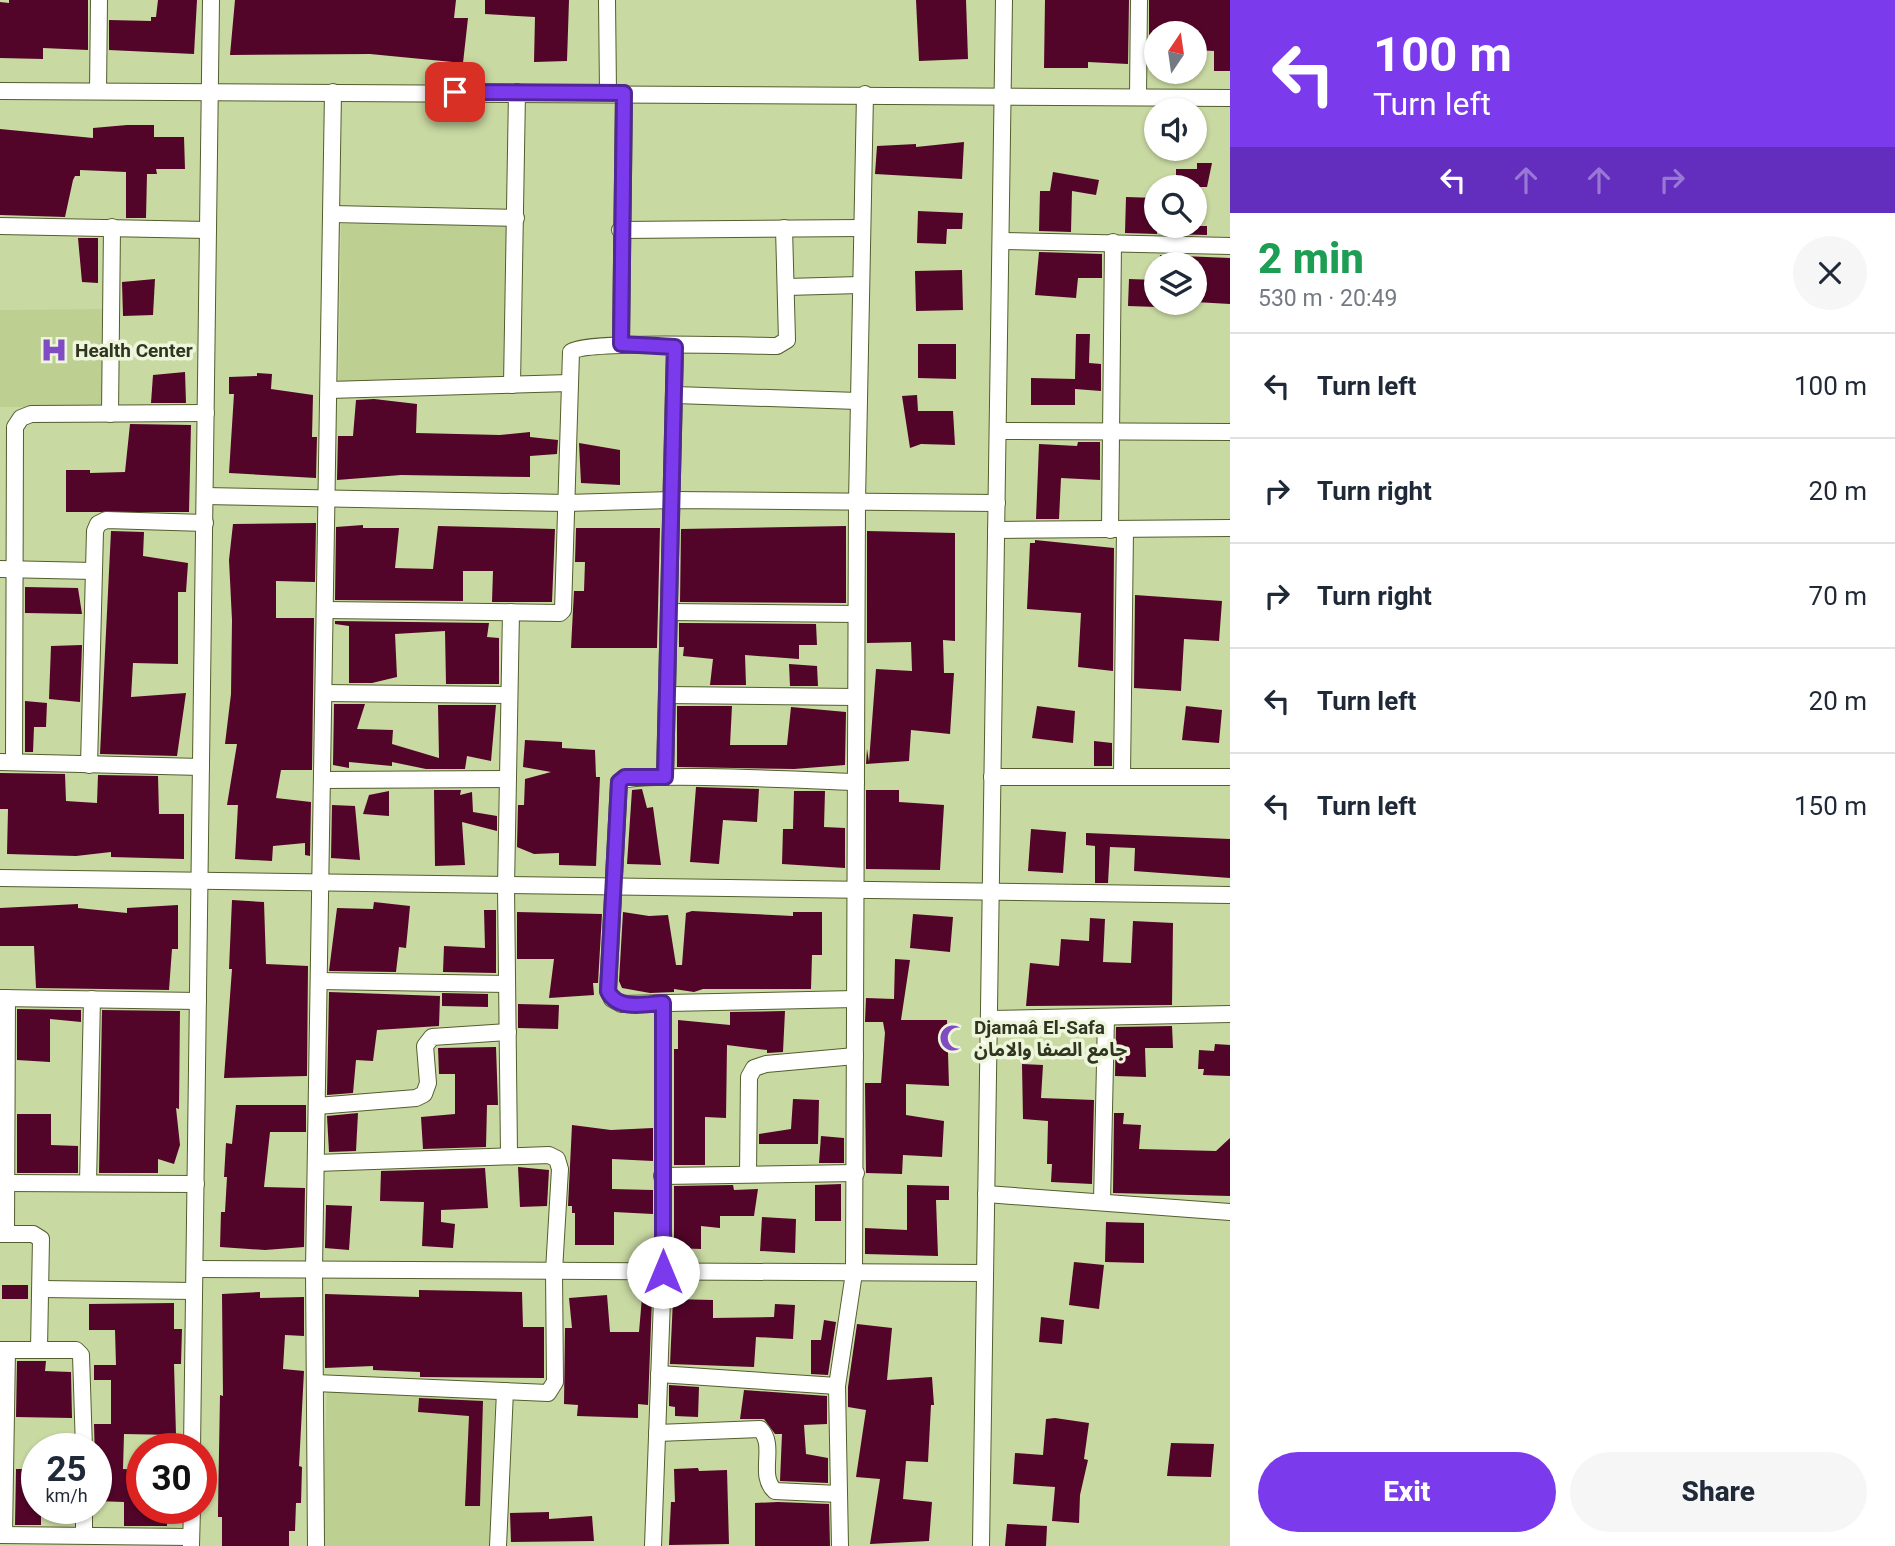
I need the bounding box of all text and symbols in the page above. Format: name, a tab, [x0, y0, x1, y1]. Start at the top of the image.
north arrow	[1144, 21, 1208, 84]
map controls	[1144, 21, 1207, 315]
text: 100 m	[1373, 26, 1512, 83]
icon: left	[1258, 28, 1349, 119]
pin	[425, 62, 485, 122]
icon: arrive	[436, 73, 474, 111]
text: Turn left	[1373, 85, 1491, 123]
button: sound	[1144, 98, 1207, 161]
icon: left	[1434, 161, 1472, 199]
icon: ahead	[1507, 161, 1545, 199]
icon: ahead	[1580, 161, 1618, 199]
icon: right	[1653, 161, 1691, 199]
button: search	[1144, 175, 1207, 238]
text: 2 min	[1258, 234, 1364, 283]
button: close	[1793, 236, 1867, 310]
button: layers	[1144, 252, 1207, 315]
text: 530 m · 20:49	[1258, 285, 1397, 312]
hospital icon: Health Center	[39, 335, 69, 365]
place label: Health Center	[75, 339, 193, 362]
icon: left	[1258, 367, 1296, 405]
text: Turn left	[1317, 371, 1416, 401]
text: 100 m	[1794, 371, 1867, 401]
icon: right	[1258, 472, 1296, 510]
text: Turn right	[1317, 476, 1432, 506]
text: 20 m	[1809, 476, 1867, 506]
icon: right	[1258, 577, 1296, 615]
text: Turn right	[1317, 581, 1432, 611]
text: 70 m	[1809, 581, 1867, 611]
icon: left	[1258, 682, 1296, 720]
text: Turn left	[1317, 686, 1416, 716]
text: 20 m	[1809, 686, 1867, 716]
icon: left	[1258, 787, 1296, 825]
text: Turn left	[1317, 791, 1416, 821]
text: 150 m	[1794, 791, 1867, 821]
place label: Djamaâ El-Safa جامع الصفا والامان	[974, 1016, 1127, 1064]
mosque icon: Djamaâ El-Safa جامع الصفا والامان	[938, 1023, 968, 1053]
position arrow	[626, 1235, 700, 1309]
speed limit sign: 30	[126, 1433, 217, 1524]
text: 25	[46, 1449, 87, 1490]
button: Exit	[1258, 1452, 1556, 1532]
button: Share	[1570, 1452, 1867, 1532]
text: km/h	[45, 1485, 88, 1506]

